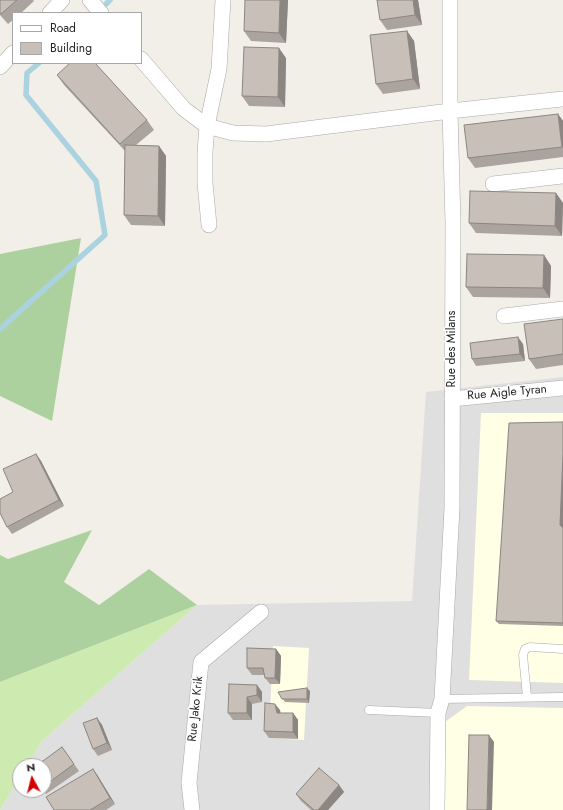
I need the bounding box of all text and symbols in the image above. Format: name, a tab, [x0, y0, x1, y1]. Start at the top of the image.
legend	[12, 12, 142, 64]
text: Road	[50, 19, 76, 37]
text: Building	[50, 39, 92, 57]
street label: Rue des Milans	[445, 311, 459, 387]
street label: Rue Aigle Tyran	[467, 382, 547, 404]
street label: Rue Jako Krik	[185, 675, 207, 743]
north arrow	[12, 758, 52, 798]
text: N	[25, 759, 36, 776]

